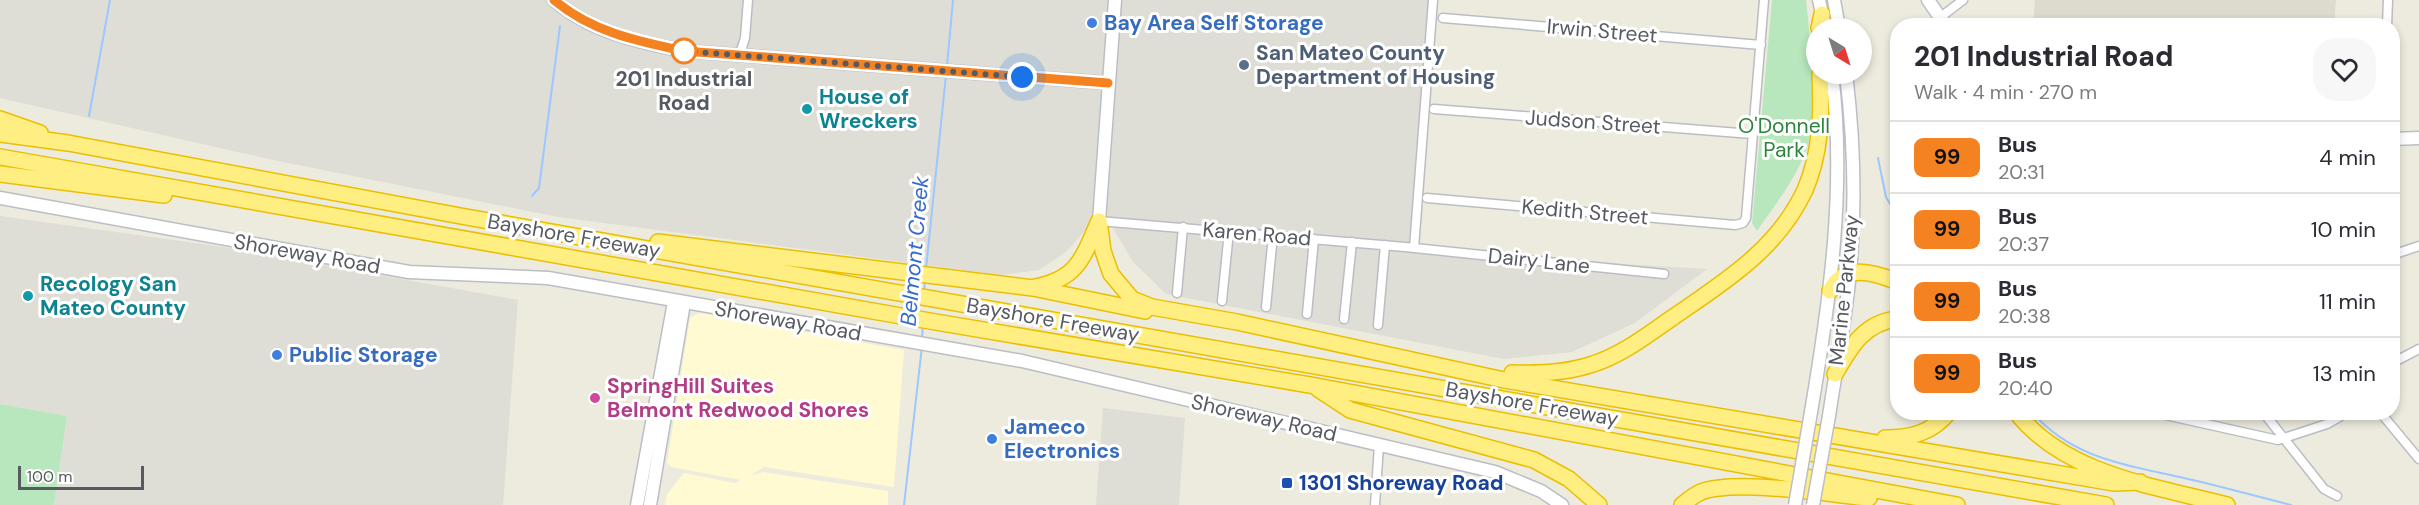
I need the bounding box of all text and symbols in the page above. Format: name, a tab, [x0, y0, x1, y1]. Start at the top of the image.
place label: Bay Area Self Storage	[1104, 9, 1324, 37]
street label: Irwin Street	[1546, 12, 1658, 50]
marker: Bay Area Self Storage	[1085, 16, 1099, 30]
north arrow	[1806, 18, 1872, 84]
map controls	[1806, 18, 1872, 84]
marker: 201 Industrial Road	[671, 38, 697, 64]
text: 201 Industrial Road	[1914, 38, 2173, 75]
button: heart	[2313, 38, 2376, 101]
place label: San Mateo County Department of Housing	[1256, 39, 1495, 91]
marker: San Mateo County Department of Housing	[1237, 58, 1251, 72]
your location	[1007, 62, 1037, 92]
place label: 201 Industrial Road	[616, 65, 752, 117]
text: Walk · 4 min · 270 m	[1914, 79, 2097, 105]
place label: House of Wreckers	[819, 83, 918, 135]
marker: House of Wreckers	[800, 102, 814, 116]
street label: Judson Street	[1524, 103, 1662, 141]
park label: O'Donnell Park	[1738, 112, 1830, 164]
text: Bus	[1998, 130, 2037, 159]
text: 99	[1934, 143, 1960, 171]
text: 4 min	[2319, 143, 2376, 172]
text: 20:31	[1998, 159, 2045, 185]
water label: Belmont Creek	[893, 174, 936, 327]
street label: Kedith Street	[1520, 193, 1650, 231]
text: Bus	[1998, 202, 2037, 231]
street label: Bayshore Freeway	[485, 207, 663, 265]
street label: Marine Parkway	[1822, 213, 1866, 367]
street label: Karen Road	[1201, 215, 1313, 253]
text: 99	[1934, 215, 1960, 243]
text: 10 min	[2311, 215, 2376, 244]
street label: Shoreway Road	[231, 227, 383, 281]
text: 20:37	[1998, 231, 2049, 257]
street label: Dairy Lane	[1487, 242, 1591, 280]
place label: Recology San Mateo County	[40, 270, 186, 322]
text: Bus	[1998, 274, 2037, 303]
text: 99	[1934, 287, 1960, 315]
text: 11 min	[2319, 287, 2376, 316]
marker: Recology San Mateo County	[21, 289, 35, 303]
street label: Bayshore Freeway	[964, 291, 1142, 349]
street label: Shoreway Road	[712, 294, 864, 348]
text: 20:38	[1998, 303, 2051, 329]
place label: Public Storage	[289, 341, 438, 369]
text: Bus	[1998, 346, 2037, 375]
marker: Public Storage	[270, 348, 284, 362]
text: 99	[1934, 359, 1960, 387]
text: 13 min	[2313, 359, 2376, 388]
place label: SpringHill Suites Belmont Redwood Shores	[607, 372, 869, 424]
street label: Bayshore Freeway	[1443, 375, 1621, 433]
text: 20:40	[1998, 375, 2053, 401]
street label: Shoreway Road	[1189, 388, 1339, 448]
marker: SpringHill Suites Belmont Redwood Shores	[588, 391, 602, 405]
place label: Jameco Electronics	[1004, 413, 1120, 465]
marker: Jameco Electronics	[985, 432, 999, 446]
scale bar	[18, 463, 144, 490]
text: 100 m	[27, 466, 72, 487]
place label: 1301 Shoreway Road	[1299, 469, 1504, 497]
marker: 1301 Shoreway Road	[1280, 476, 1294, 490]

